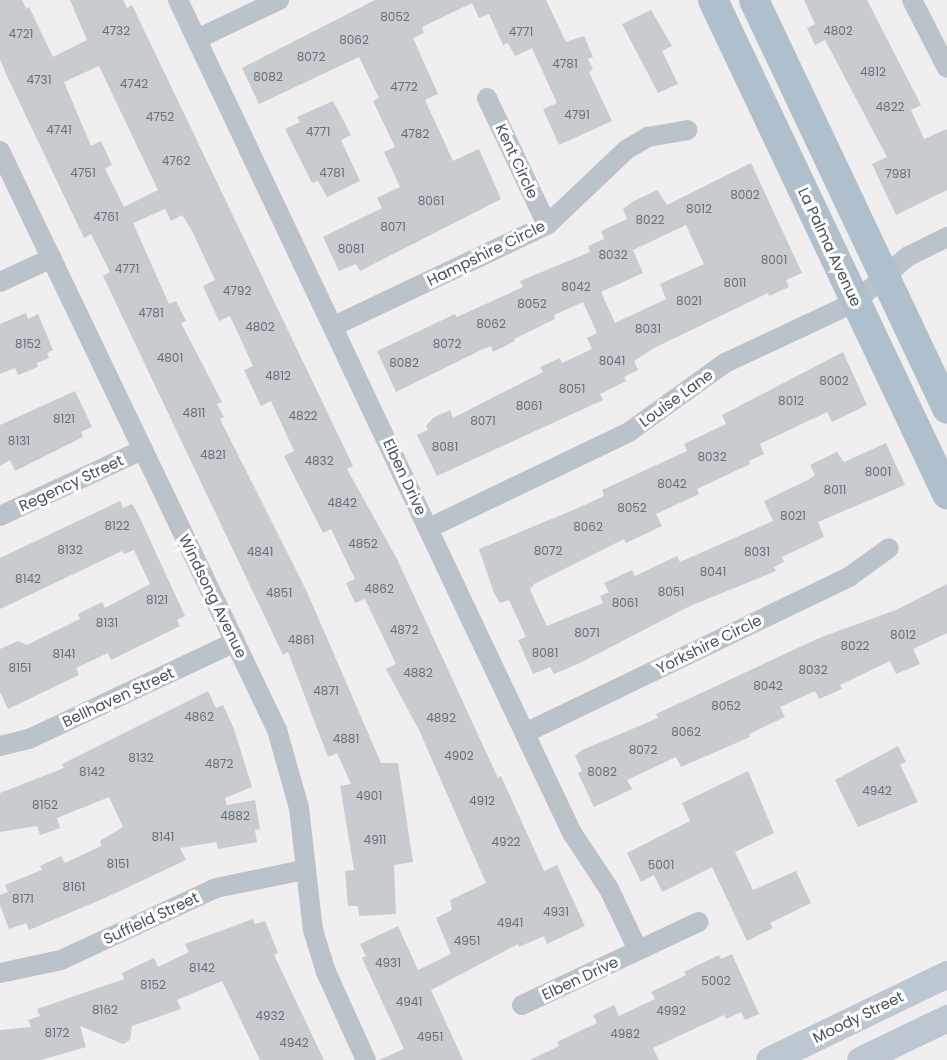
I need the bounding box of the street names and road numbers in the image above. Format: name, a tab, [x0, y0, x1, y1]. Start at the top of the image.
street label: Kent Circle	[492, 121, 542, 201]
street label: La Palma Avenue	[795, 185, 865, 309]
street label: Hampshire Circle	[424, 217, 548, 289]
street label: Louise Lane	[636, 365, 716, 431]
street label: Elben Drive	[380, 436, 430, 518]
street label: Regency Street	[16, 451, 126, 515]
street label: Windsong Avenue	[175, 531, 251, 661]
street label: Yorkshire Circle	[654, 611, 764, 677]
street label: Bellhaven Street	[59, 663, 177, 731]
street label: Suffield Street	[101, 888, 201, 948]
street label: Elben Drive	[539, 953, 621, 1003]
street label: Moody Street	[810, 987, 906, 1047]

